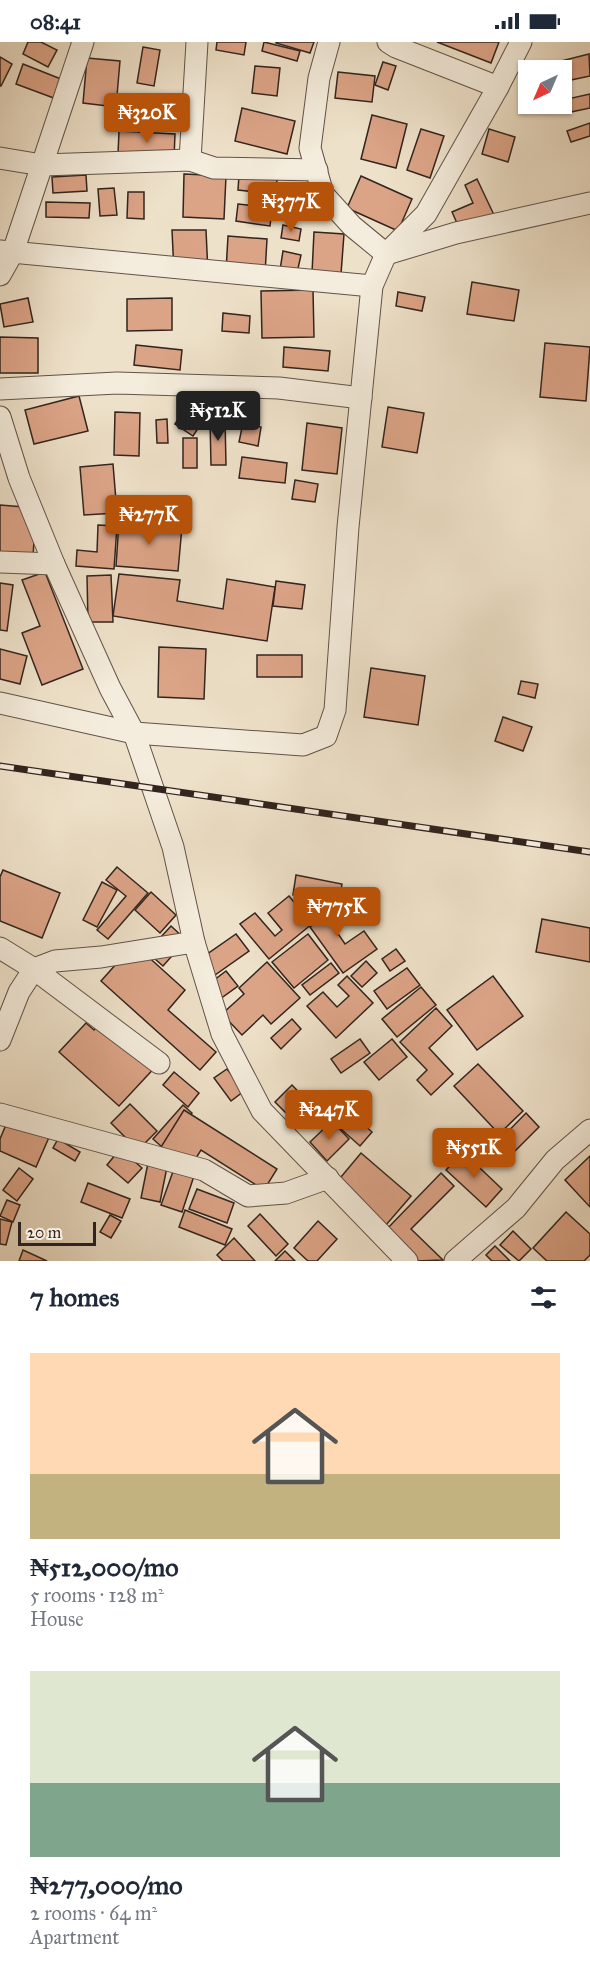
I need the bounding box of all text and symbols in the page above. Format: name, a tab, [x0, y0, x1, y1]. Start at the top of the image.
text: 08:41	[30, 8, 81, 35]
north arrow	[518, 60, 572, 114]
map controls	[518, 60, 572, 114]
pin: ₦320K	[105, 93, 189, 144]
text: ₦320K	[118, 100, 176, 124]
pin: ₦377K	[249, 182, 333, 233]
text: ₦377K	[262, 189, 320, 213]
pin: ₦512K	[176, 391, 260, 442]
text: ₦512K	[190, 398, 246, 422]
pin: ₦277K	[107, 495, 191, 546]
text: ₦277K	[119, 502, 179, 526]
pin: ₦775K	[295, 887, 379, 938]
text: ₦775K	[307, 894, 367, 918]
pin: ₦247K	[287, 1090, 371, 1141]
text: ₦247K	[299, 1097, 359, 1121]
pin: ₦551K	[432, 1128, 516, 1179]
text: ₦551K	[446, 1135, 502, 1159]
scale bar	[18, 1219, 96, 1246]
text: 20 m	[27, 1223, 61, 1242]
text: 7 homes	[30, 1281, 119, 1313]
icon: filters	[527, 1281, 560, 1314]
icon: home	[241, 1392, 349, 1500]
text: ₦512,000/mo	[30, 1551, 179, 1583]
text: 5 rooms · 128 m²	[30, 1583, 164, 1607]
text: House	[30, 1607, 84, 1631]
icon: home	[241, 1710, 349, 1818]
text: ₦277,000/mo	[30, 1869, 182, 1901]
text: 2 rooms · 64 m²	[30, 1901, 157, 1925]
text: Apartment	[30, 1925, 119, 1949]

